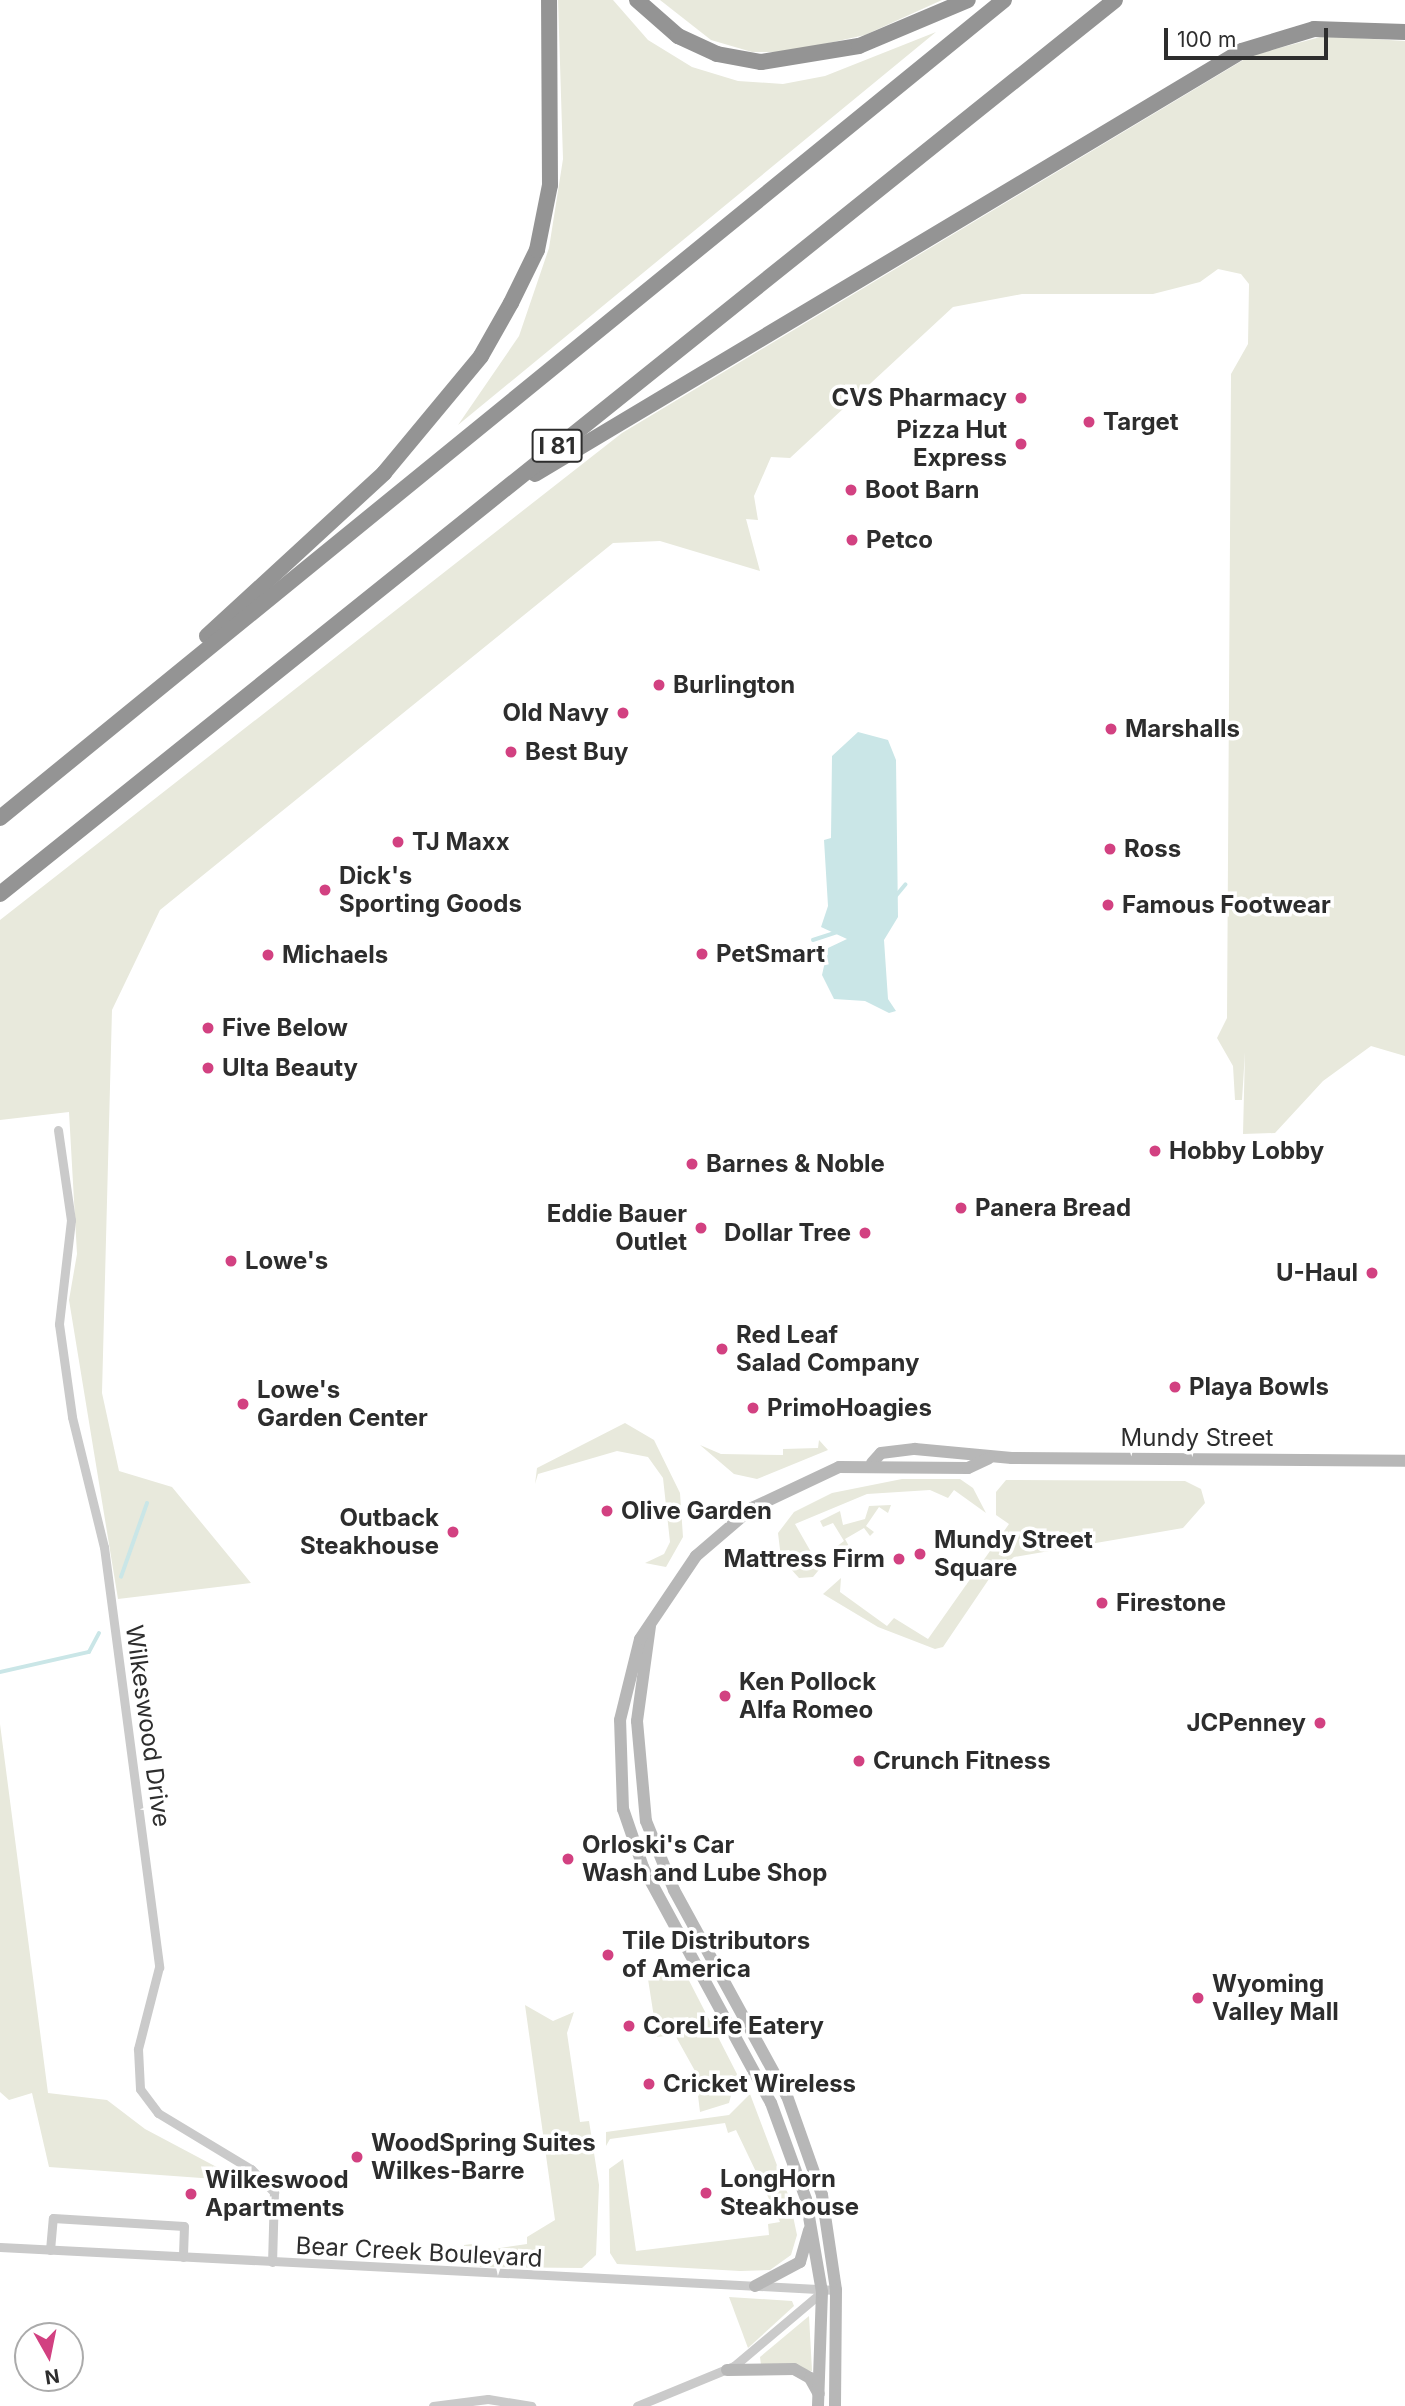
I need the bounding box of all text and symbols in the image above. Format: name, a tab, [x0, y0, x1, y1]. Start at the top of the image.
scale bar	[1167, 14, 1332, 58]
text: 100 m	[1177, 27, 1236, 52]
place label: CVS Pharmacy	[832, 384, 1007, 412]
marker: CVS Pharmacy	[1013, 390, 1029, 406]
place label: Target	[1103, 408, 1179, 436]
marker: Target	[1081, 414, 1097, 430]
place label: Pizza Hut Express	[896, 416, 1007, 472]
road number: I 81	[531, 426, 583, 466]
marker: Pizza Hut Express	[1013, 436, 1029, 452]
place label: Boot Barn	[865, 476, 979, 504]
marker: Boot Barn	[843, 482, 859, 498]
place label: Petco	[866, 526, 933, 554]
marker: Petco	[844, 532, 860, 548]
place label: Burlington	[673, 671, 795, 699]
marker: Burlington	[651, 677, 667, 693]
place label: Old Navy	[503, 699, 609, 727]
marker: Old Navy	[615, 705, 631, 721]
place label: Marshalls	[1125, 715, 1240, 743]
marker: Marshalls	[1103, 721, 1119, 737]
place label: Best Buy	[525, 738, 628, 766]
marker: Best Buy	[503, 744, 519, 760]
place label: TJ Maxx	[412, 828, 510, 856]
marker: TJ Maxx	[390, 834, 406, 850]
place label: Ross	[1124, 835, 1181, 863]
marker: Ross	[1102, 841, 1118, 857]
place label: Dick's Sporting Goods	[339, 862, 522, 918]
marker: Dick's Sporting Goods	[317, 882, 333, 898]
place label: Famous Footwear	[1122, 891, 1331, 919]
marker: Famous Footwear	[1100, 897, 1116, 913]
place label: PetSmart	[716, 940, 825, 968]
place label: Michaels	[282, 941, 388, 969]
marker: PetSmart	[694, 946, 710, 962]
marker: Michaels	[260, 947, 276, 963]
place label: Five Below	[222, 1014, 348, 1042]
marker: Five Below	[200, 1020, 216, 1036]
place label: Ulta Beauty	[222, 1054, 358, 1082]
marker: Ulta Beauty	[200, 1060, 216, 1076]
place label: Hobby Lobby	[1169, 1137, 1324, 1165]
marker: Hobby Lobby	[1147, 1143, 1163, 1159]
place label: Barnes & Noble	[706, 1150, 885, 1178]
marker: Barnes & Noble	[684, 1156, 700, 1172]
place label: Panera Bread	[975, 1194, 1131, 1222]
place label: Eddie Bauer Outlet	[547, 1200, 687, 1256]
marker: Panera Bread	[953, 1200, 969, 1216]
place label: Dollar Tree	[724, 1219, 851, 1247]
marker: Eddie Bauer Outlet	[693, 1220, 709, 1236]
marker: Dollar Tree	[857, 1225, 873, 1241]
place label: Lowe's	[245, 1247, 328, 1275]
marker: Lowe's	[223, 1253, 239, 1269]
place label: U-Haul	[1276, 1259, 1358, 1287]
marker: U-Haul	[1364, 1265, 1380, 1281]
place label: Red Leaf Salad Company	[736, 1321, 920, 1377]
marker: Red Leaf Salad Company	[714, 1341, 730, 1357]
place label: Playa Bowls	[1189, 1373, 1329, 1401]
place label: Lowe's Garden Center	[257, 1376, 428, 1432]
marker: Playa Bowls	[1167, 1379, 1183, 1395]
place label: PrimoHoagies	[767, 1394, 932, 1422]
marker: Lowe's Garden Center	[235, 1396, 251, 1412]
marker: PrimoHoagies	[745, 1400, 761, 1416]
street label: Mundy Street	[1121, 1424, 1273, 1452]
place label: Olive Garden	[621, 1497, 772, 1525]
marker: Olive Garden	[599, 1503, 615, 1519]
place label: Outback Steakhouse	[300, 1504, 439, 1560]
marker: Outback Steakhouse	[445, 1524, 461, 1540]
place label: Mundy Street Square	[934, 1526, 1093, 1582]
place label: Mattress Firm	[723, 1545, 885, 1573]
marker: Mundy Street Square	[912, 1546, 928, 1562]
marker: Mattress Firm	[891, 1551, 907, 1567]
place label: Firestone	[1116, 1589, 1226, 1617]
marker: Firestone	[1094, 1595, 1110, 1611]
street label: Wilkeswood Drive	[120, 1623, 176, 1829]
place label: Ken Pollock Alfa Romeo	[739, 1668, 876, 1724]
marker: Ken Pollock Alfa Romeo	[717, 1688, 733, 1704]
place label: JCPenney	[1186, 1709, 1306, 1737]
marker: JCPenney	[1312, 1715, 1328, 1731]
place label: Crunch Fitness	[873, 1747, 1051, 1775]
marker: Crunch Fitness	[851, 1753, 867, 1769]
place label: Orloski's Car Wash and Lube Shop	[582, 1831, 827, 1887]
marker: Orloski's Car Wash and Lube Shop	[560, 1851, 576, 1867]
place label: Tile Distributors of America	[622, 1927, 810, 1983]
marker: Tile Distributors of America	[600, 1947, 616, 1963]
place label: Wyoming Valley Mall	[1212, 1970, 1339, 2026]
marker: Wyoming Valley Mall	[1190, 1990, 1206, 2006]
place label: CoreLife Eatery	[643, 2012, 824, 2040]
marker: CoreLife Eatery	[621, 2018, 637, 2034]
place label: Cricket Wireless	[663, 2070, 856, 2098]
marker: Cricket Wireless	[641, 2076, 657, 2092]
place label: WoodSpring Suites Wilkes-Barre	[371, 2129, 596, 2185]
marker: WoodSpring Suites Wilkes-Barre	[349, 2149, 365, 2165]
place label: LongHorn Steakhouse	[720, 2165, 859, 2221]
place label: Wilkeswood Apartments	[205, 2166, 349, 2222]
marker: LongHorn Steakhouse	[698, 2185, 714, 2201]
marker: Wilkeswood Apartments	[183, 2186, 199, 2202]
street label: Bear Creek Boulevard	[295, 2231, 543, 2273]
north arrow	[14, 2322, 84, 2392]
text: N	[43, 2364, 61, 2389]

